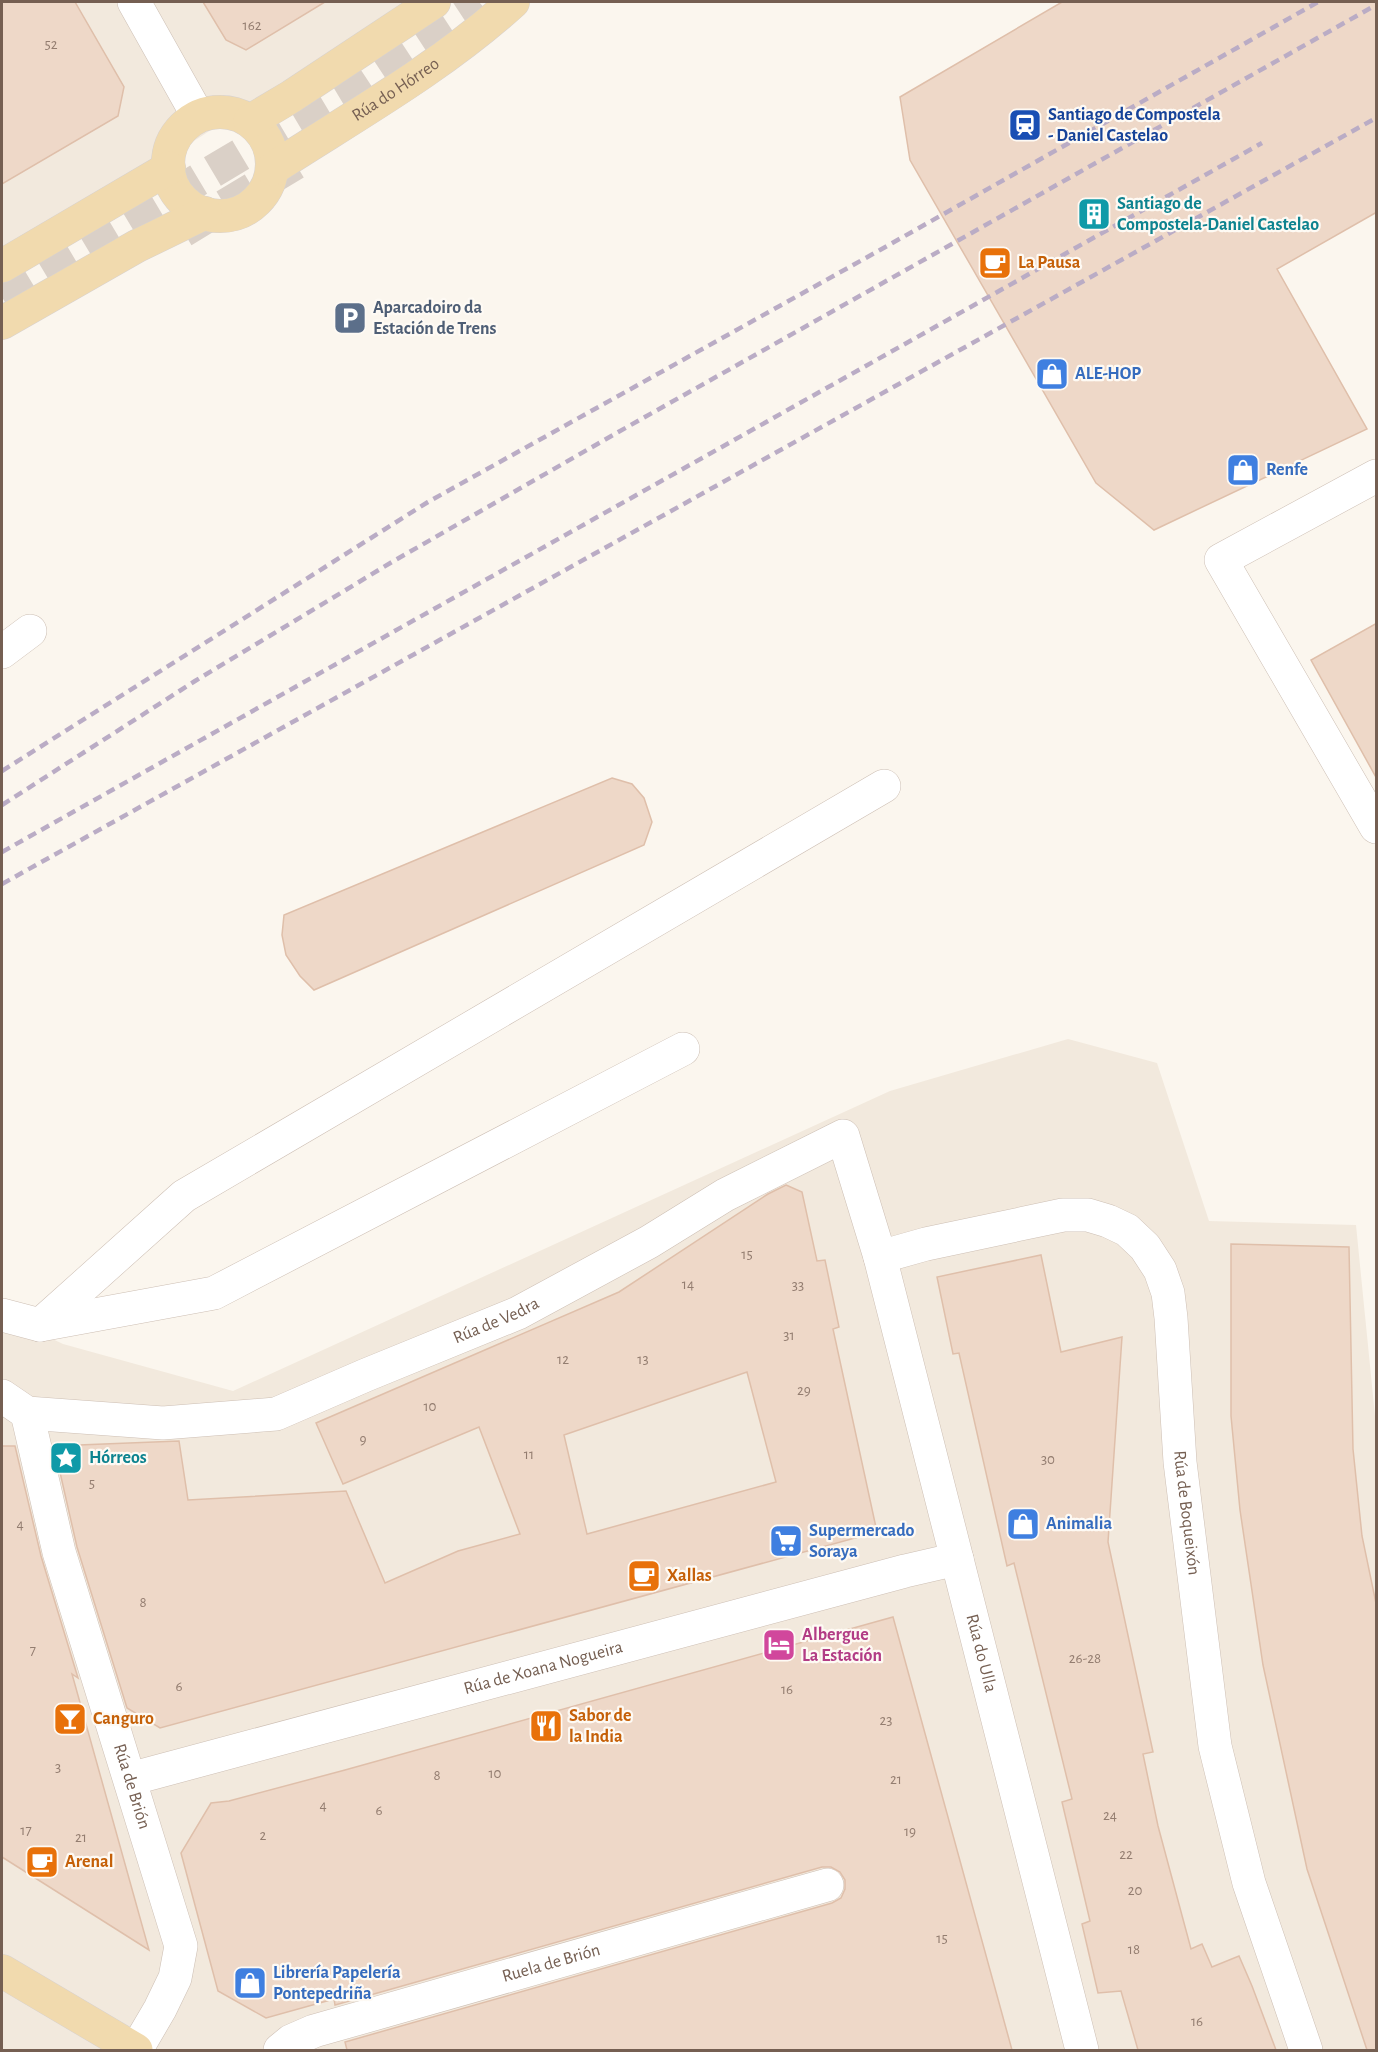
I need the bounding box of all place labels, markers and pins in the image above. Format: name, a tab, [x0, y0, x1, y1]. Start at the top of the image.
place label: Santiago de Compostela - Daniel Castelao	[1048, 106, 1221, 145]
station icon: Santiago de Compostela - Daniel Castelao	[1007, 107, 1043, 143]
place label: Santiago de Compostela-Daniel Castelao	[1117, 195, 1319, 234]
building icon: Santiago de Compostela-Daniel Castelao	[1076, 196, 1112, 232]
cafe icon: La Pausa	[977, 245, 1013, 281]
place label: La Pausa	[1018, 254, 1081, 272]
place label: Aparcadoiro da Estación de Trens	[373, 299, 496, 338]
parking icon: Aparcadoiro da Estación de Trens	[332, 300, 368, 336]
shop icon: ALE-HOP	[1034, 356, 1070, 392]
place label: ALE-HOP	[1075, 365, 1141, 383]
shop icon: Renfe	[1225, 452, 1261, 488]
place label: Renfe	[1266, 461, 1308, 479]
place icon: Hórreos	[48, 1440, 84, 1476]
place label: Hórreos	[89, 1449, 147, 1467]
shop icon: Animalia	[1005, 1506, 1041, 1542]
place label: Animalia	[1046, 1515, 1113, 1533]
place label: Supermercado Soraya	[809, 1522, 915, 1561]
supermarket icon: Supermercado Soraya	[768, 1523, 804, 1559]
cafe icon: Xallas	[626, 1558, 662, 1594]
place label: Xallas	[667, 1567, 712, 1585]
place label: Albergue La Estación	[802, 1626, 882, 1665]
hotel icon: Albergue La Estación	[761, 1627, 797, 1663]
bar icon: Canguro	[52, 1701, 88, 1737]
place label: Sabor de la India	[569, 1707, 631, 1746]
restaurant icon: Sabor de la India	[528, 1708, 564, 1744]
place label: Canguro	[93, 1710, 154, 1728]
cafe icon: Arenal	[24, 1844, 60, 1880]
place label: Arenal	[65, 1853, 113, 1871]
place label: Librería Papelería Pontepedriña	[273, 1964, 401, 2003]
shop icon: Librería Papelería Pontepedriña	[232, 1965, 268, 2001]

